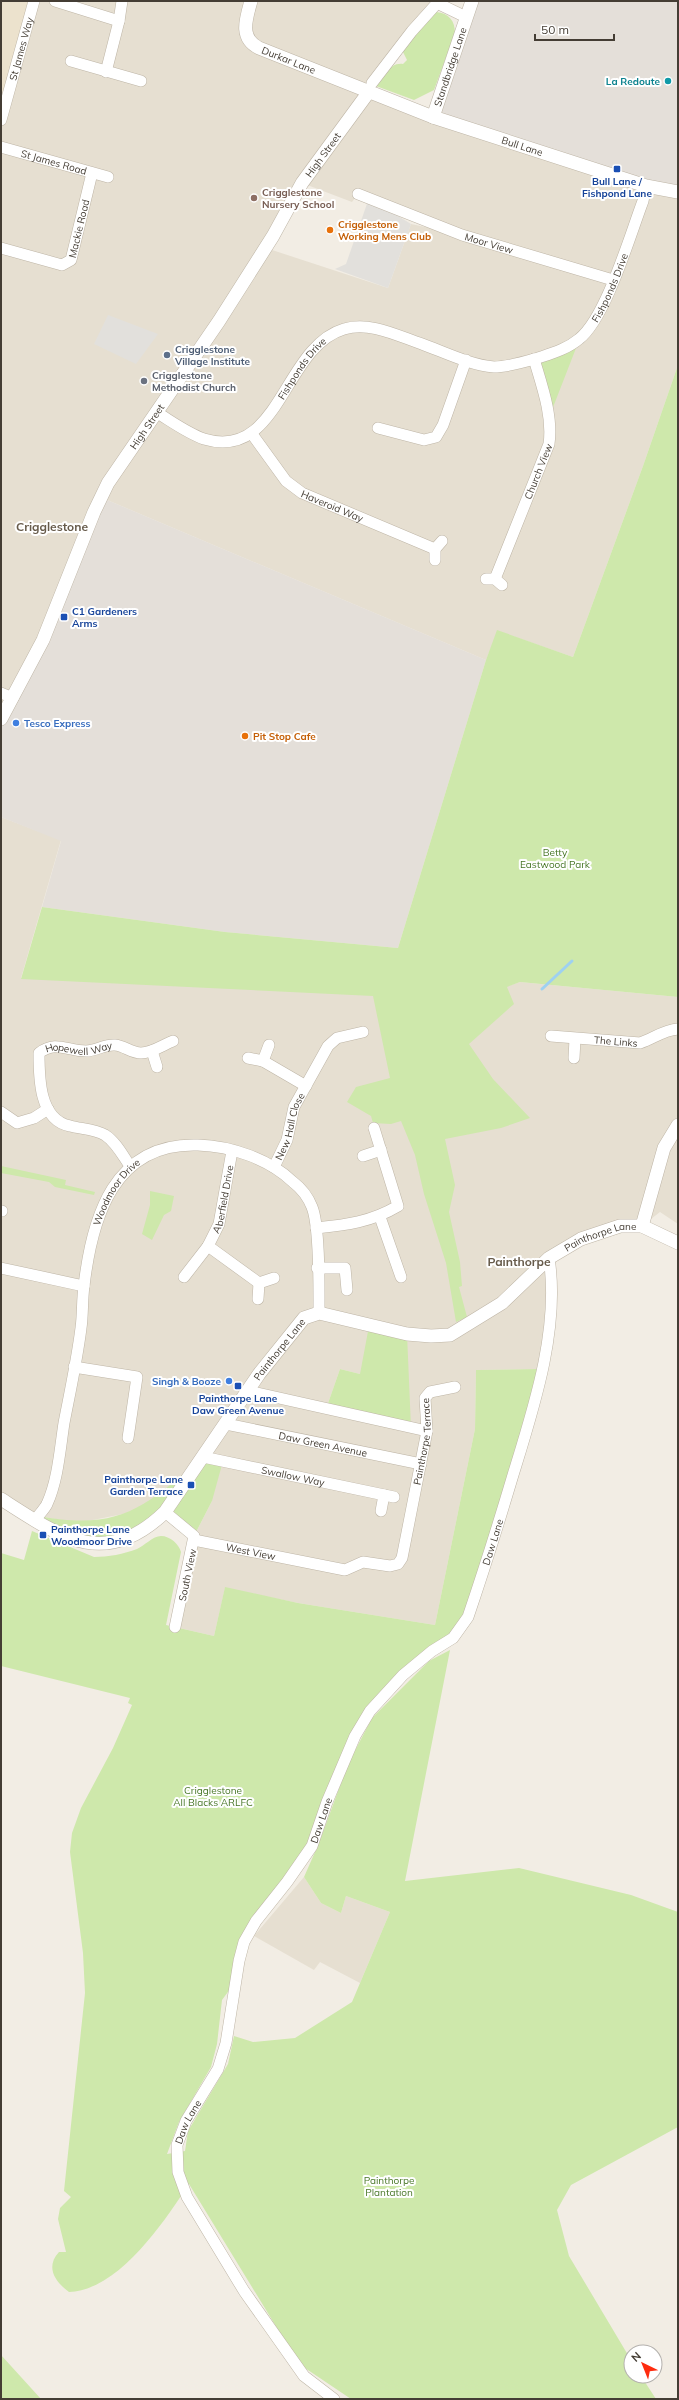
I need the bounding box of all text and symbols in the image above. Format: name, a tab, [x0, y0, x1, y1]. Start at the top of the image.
street label: St James Way	[6, 15, 36, 82]
scale bar	[535, 16, 614, 42]
text: 50 m	[541, 22, 569, 37]
street label: Standbridge Lane	[431, 26, 470, 108]
street label: Durkar Lane	[260, 44, 317, 77]
place label: La Redoute	[606, 75, 661, 88]
marker: La Redoute	[663, 76, 673, 86]
street label: High Street	[302, 130, 344, 180]
street label: Bull Lane	[500, 134, 544, 159]
street label: St James Road	[19, 147, 88, 178]
marker: Bull Lane / Fishpond Lane	[612, 164, 622, 174]
place label: Bull Lane / Fishpond Lane	[582, 175, 652, 200]
place label: Crigglestone Nursery School	[262, 186, 334, 211]
marker: Crigglestone Nursery School	[249, 193, 259, 203]
street label: Mackie Road	[66, 198, 92, 259]
place label: Crigglestone Working Mens Club	[338, 218, 431, 243]
marker: Crigglestone Working Mens Club	[325, 225, 335, 235]
street label: Moor View	[463, 230, 515, 257]
street label: Fishponds Drive	[589, 251, 631, 325]
street label: Fishponds Drive	[275, 335, 329, 402]
place label: Crigglestone Village Institute	[174, 343, 250, 368]
marker: Crigglestone Village Institute	[162, 350, 172, 360]
place label: Crigglestone Methodist Church	[152, 369, 236, 394]
marker: Crigglestone Methodist Church	[139, 376, 149, 386]
street label: High Street	[127, 401, 168, 452]
street label: Church View	[522, 441, 556, 501]
street label: Haveroid Way	[299, 487, 366, 525]
district label: Crigglestone	[16, 519, 88, 534]
place label: C1 Gardeners Arms	[72, 605, 137, 630]
marker: C1 Gardeners Arms	[59, 612, 69, 622]
place label: Tesco Express	[24, 717, 91, 730]
marker: Tesco Express	[11, 718, 21, 728]
place label: Pit Stop Cafe	[253, 730, 316, 743]
marker: Pit Stop Cafe	[240, 731, 250, 741]
park label: Betty Eastwood Park	[520, 846, 591, 871]
street label: The Links	[593, 1033, 638, 1050]
street label: Hopewell Way	[44, 1039, 114, 1058]
street label: New Hall Close	[272, 1090, 308, 1162]
street label: Woodmoor Drive	[90, 1156, 143, 1227]
street label: Aberfield Drive	[209, 1164, 236, 1236]
street label: Painthorpe Lane	[562, 1220, 636, 1255]
district label: Painthorpe	[487, 1254, 551, 1269]
street label: Painthorpe Lane	[251, 1316, 308, 1383]
place label: Singh & Booze	[152, 1375, 222, 1388]
marker: Singh & Booze	[224, 1376, 234, 1386]
marker: Painthorpe Lane Daw Green Avenue	[233, 1381, 243, 1391]
place label: Painthorpe Lane Daw Green Avenue	[192, 1392, 284, 1417]
street label: Painthorpe Terrace	[411, 1398, 434, 1486]
street label: Daw Green Avenue	[278, 1429, 368, 1460]
street label: Swallow Way	[260, 1463, 326, 1489]
place label: Painthorpe Lane Garden Terrace	[104, 1473, 184, 1498]
marker: Painthorpe Lane Garden Terrace	[186, 1480, 196, 1490]
street label: Daw Lane	[480, 1517, 506, 1567]
place label: Painthorpe Lane Woodmoor Drive	[51, 1523, 133, 1548]
marker: Painthorpe Lane Woodmoor Drive	[38, 1530, 48, 1540]
street label: West View	[225, 1540, 277, 1563]
street label: South View	[176, 1547, 199, 1602]
park label: Crigglestone All Blacks ARLFC	[173, 1784, 253, 1809]
street label: Daw Lane	[307, 1795, 335, 1845]
street label: Daw Lane	[172, 2098, 204, 2146]
park label: Painthorpe Plantation	[364, 2174, 414, 2199]
north arrow	[623, 2344, 663, 2384]
text: N	[628, 2349, 644, 2365]

